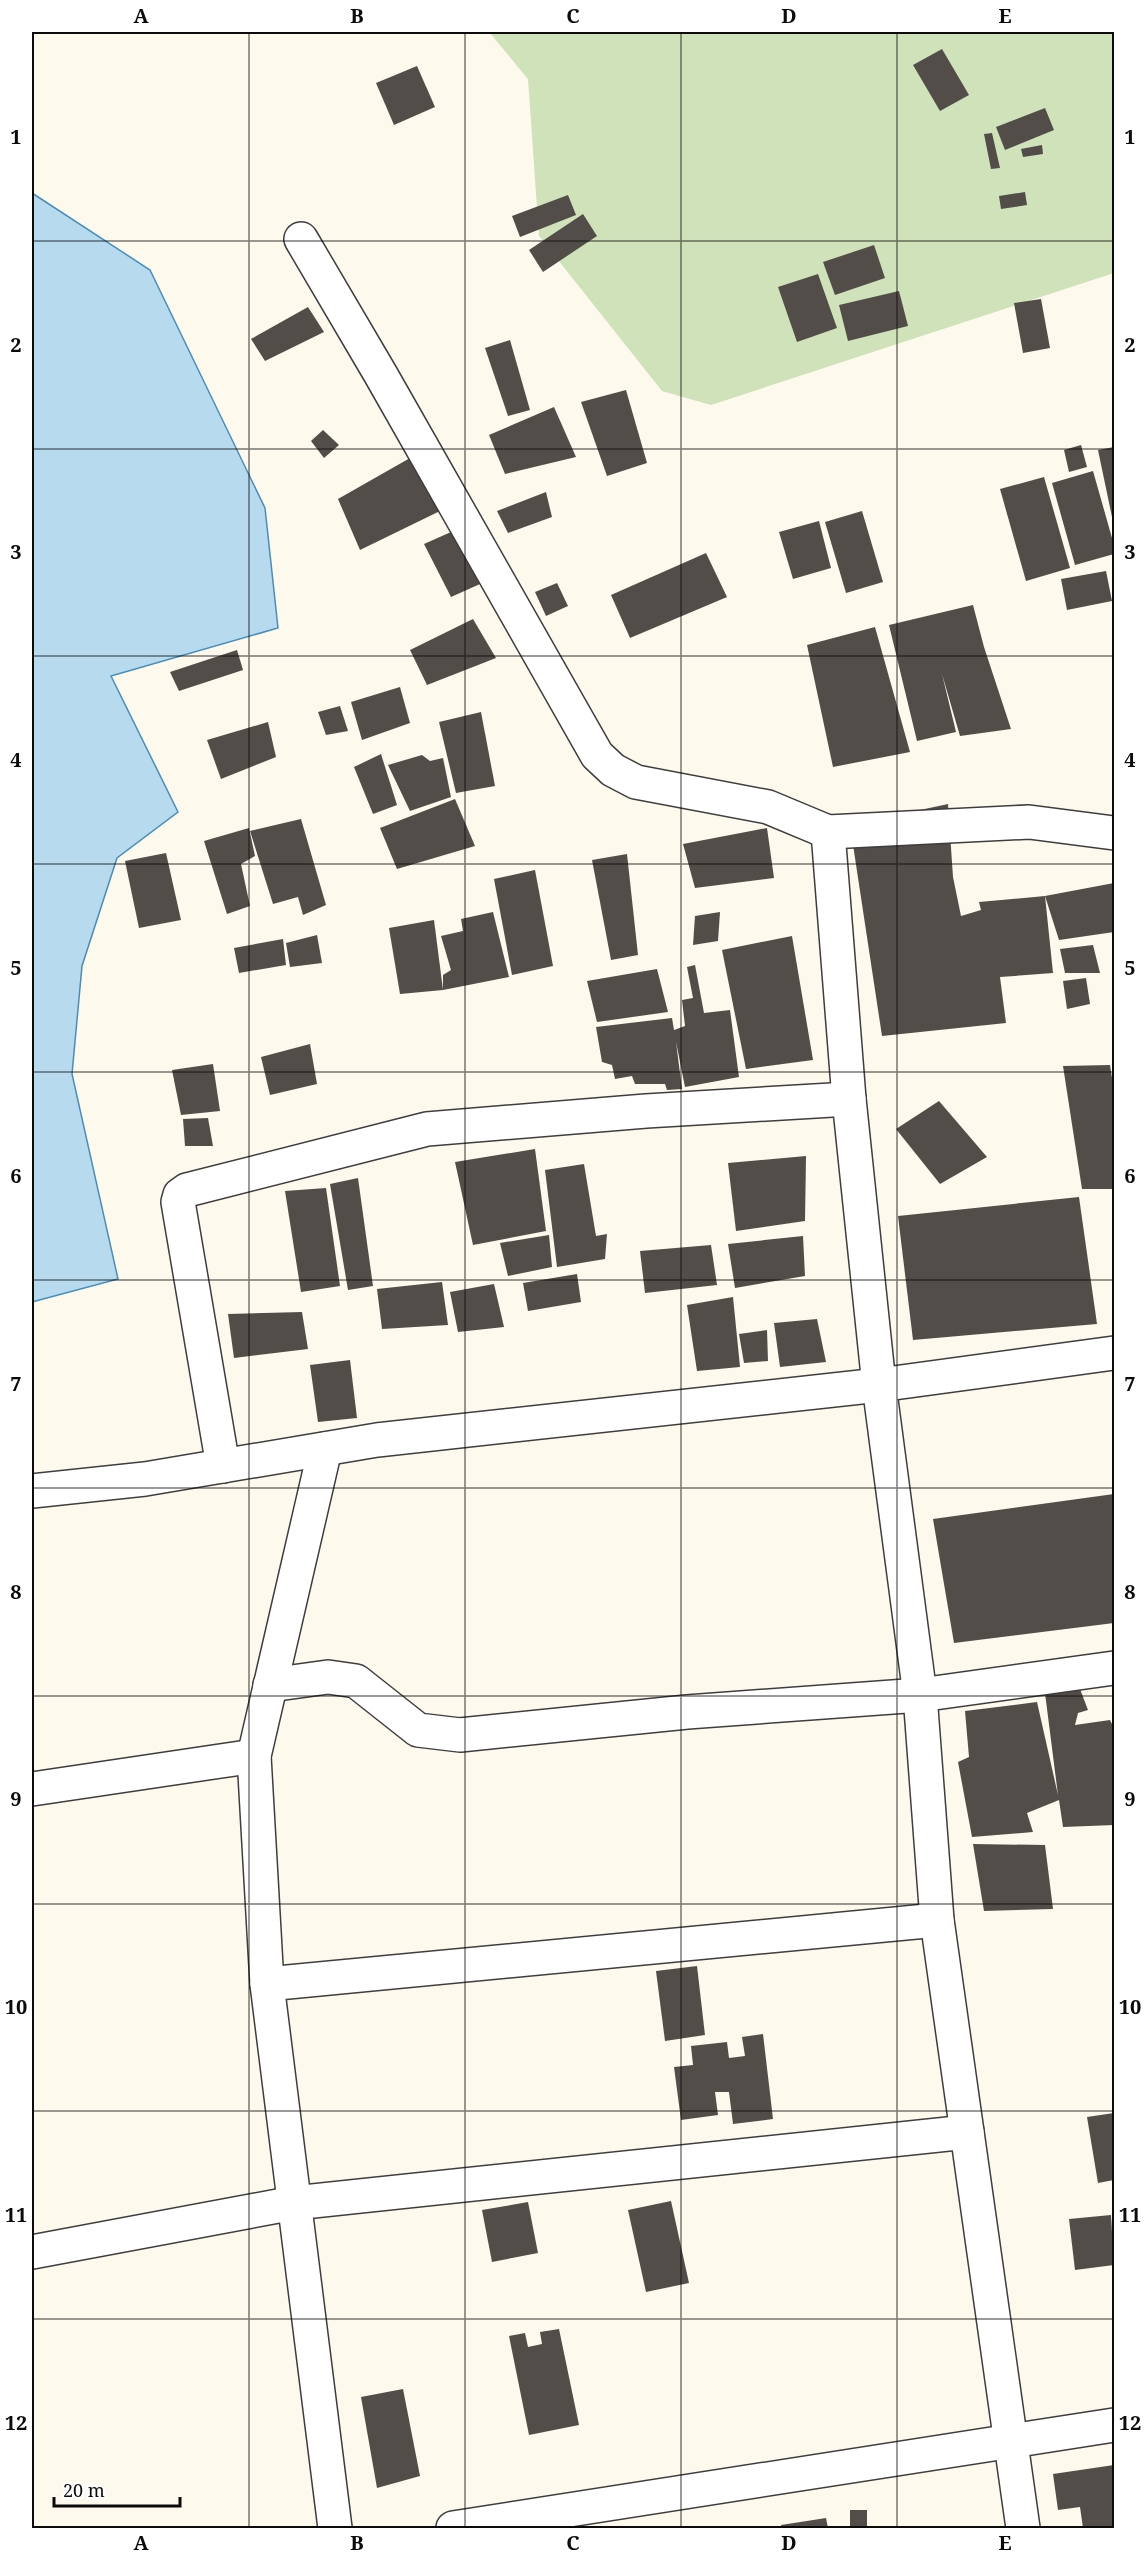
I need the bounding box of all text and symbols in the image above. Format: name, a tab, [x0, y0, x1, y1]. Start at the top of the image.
text: A	[133, 2, 149, 29]
text: B	[350, 2, 364, 29]
text: C	[566, 2, 580, 29]
text: D	[781, 2, 797, 29]
text: E	[998, 2, 1012, 29]
text: 1	[10, 123, 22, 150]
text: 1	[1124, 123, 1136, 150]
text: 2	[10, 331, 22, 358]
text: 2	[1124, 331, 1136, 358]
text: 3	[10, 538, 22, 565]
text: 3	[1124, 538, 1136, 565]
text: 4	[10, 746, 22, 773]
text: 4	[1124, 746, 1136, 773]
text: 5	[10, 954, 22, 981]
text: 5	[1124, 954, 1136, 981]
text: 6	[10, 1162, 22, 1189]
text: 6	[1124, 1162, 1136, 1189]
text: 7	[10, 1370, 22, 1397]
text: 7	[1124, 1370, 1136, 1397]
text: 8	[10, 1578, 22, 1605]
text: 8	[1124, 1578, 1136, 1605]
text: 9	[10, 1785, 22, 1812]
text: 9	[1124, 1785, 1136, 1812]
text: 10	[5, 1993, 27, 2020]
text: 10	[1119, 1993, 1141, 2020]
text: 11	[5, 2201, 27, 2228]
text: 11	[1119, 2201, 1141, 2228]
text: 12	[5, 2409, 27, 2436]
text: 12	[1119, 2409, 1141, 2436]
scale bar	[54, 2470, 180, 2508]
text: 20 m	[63, 2478, 105, 2502]
text: A	[133, 2529, 149, 2556]
text: B	[350, 2529, 364, 2556]
text: C	[566, 2529, 580, 2556]
text: D	[781, 2529, 797, 2556]
text: E	[998, 2529, 1012, 2556]

